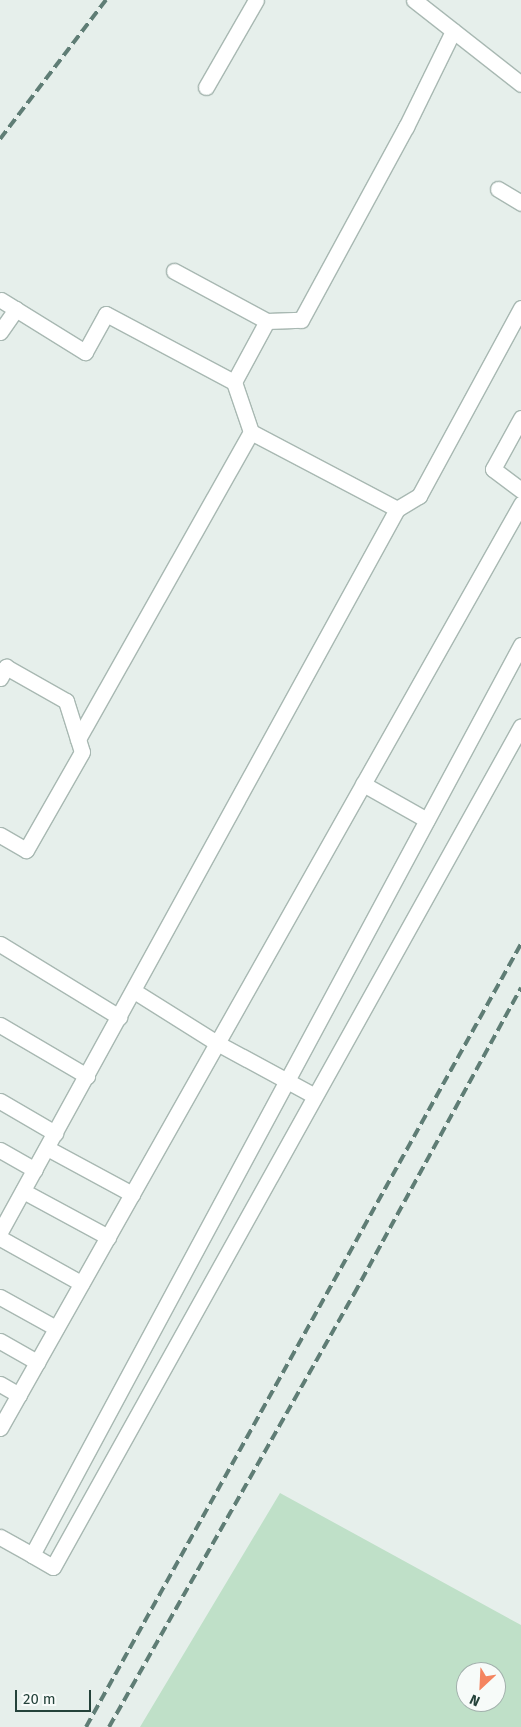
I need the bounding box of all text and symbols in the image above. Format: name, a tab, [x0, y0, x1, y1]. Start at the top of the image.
north arrow	[456, 1662, 506, 1712]
scale bar	[18, 1680, 94, 1712]
text: 20 m	[23, 1690, 56, 1708]
text: N	[467, 1690, 483, 1710]

